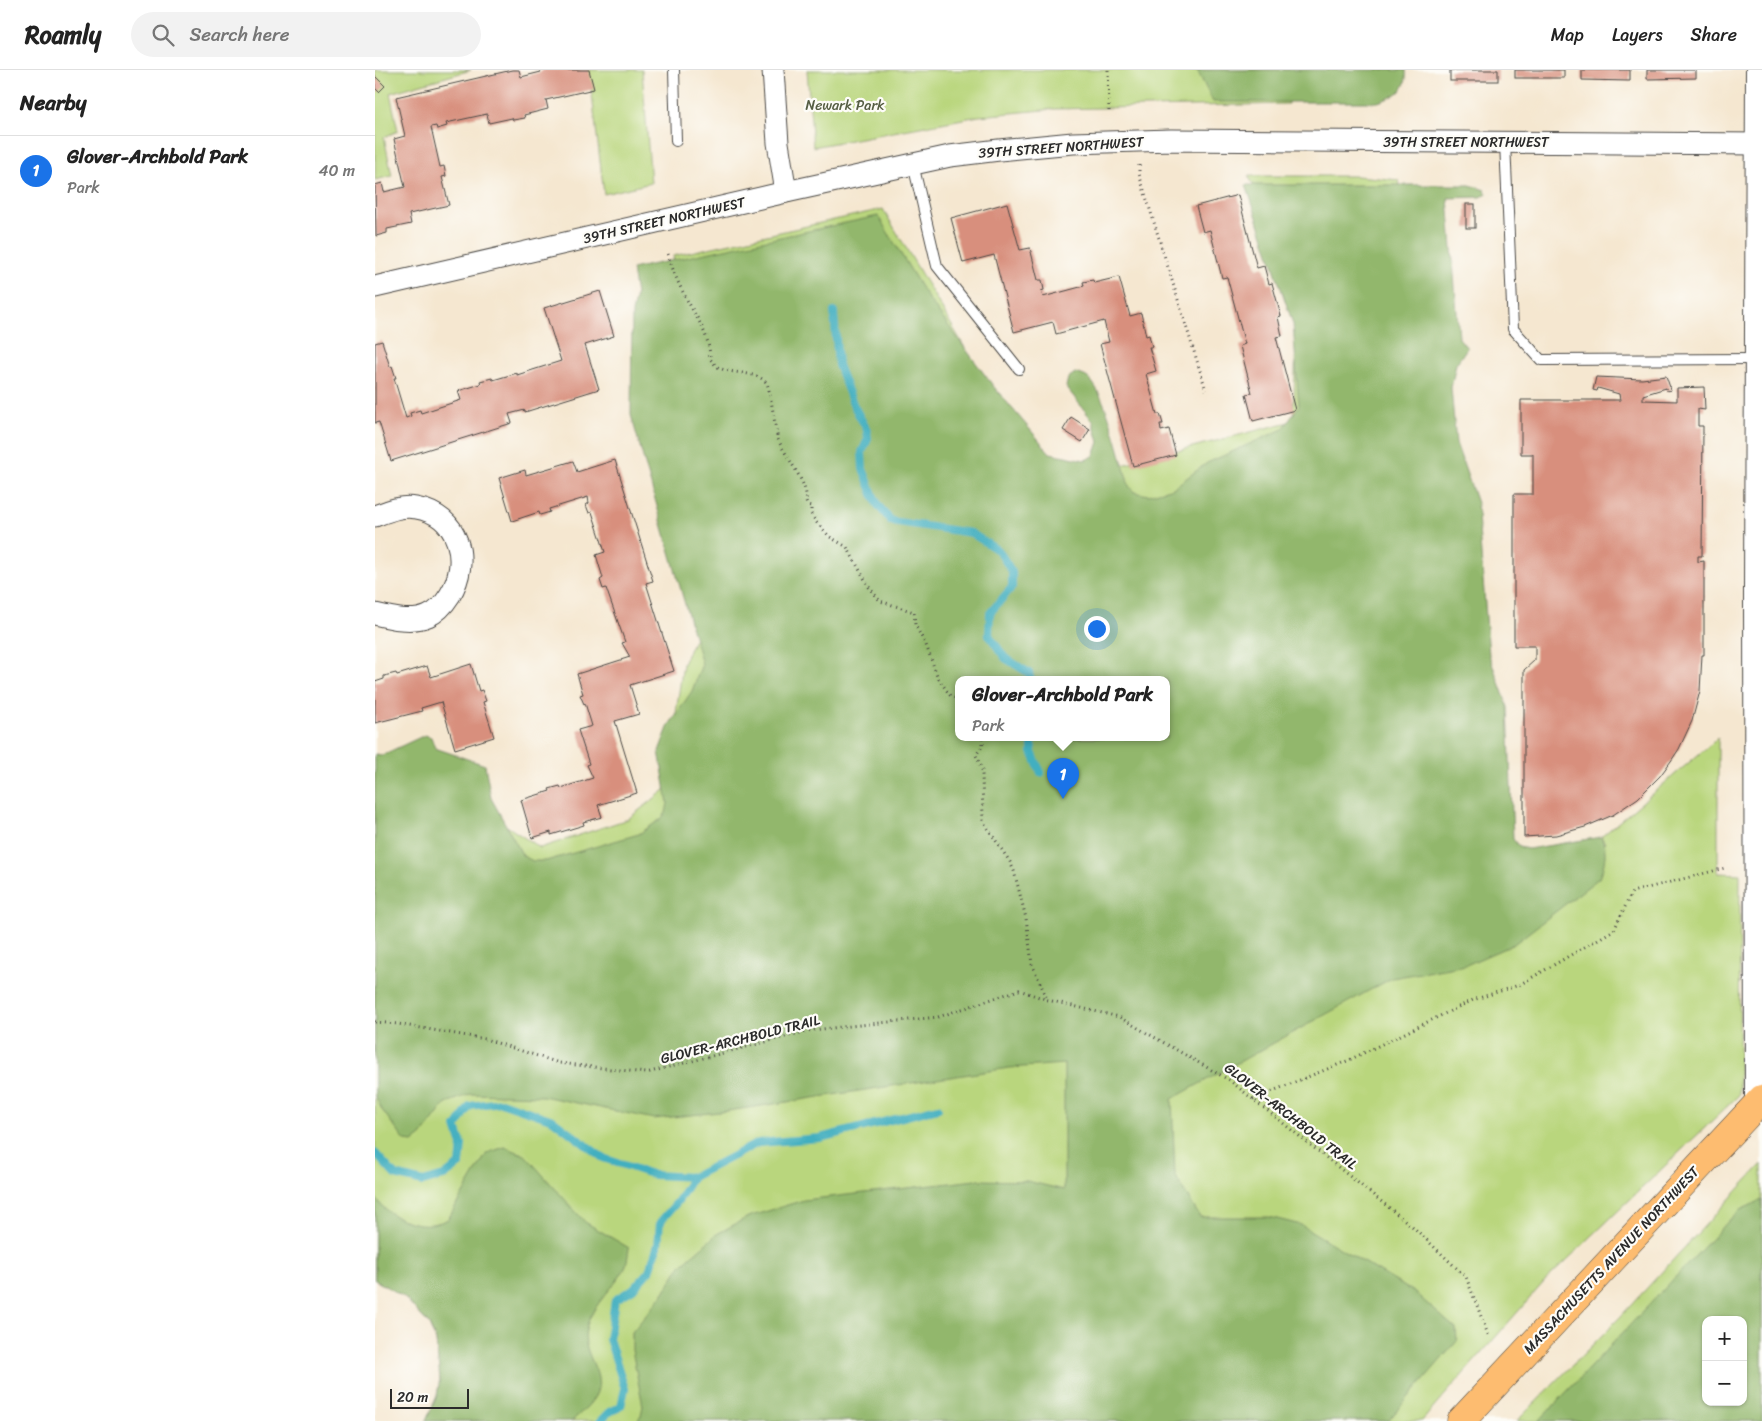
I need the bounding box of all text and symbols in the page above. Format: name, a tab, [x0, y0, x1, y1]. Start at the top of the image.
search box	[131, 12, 481, 57]
text: Roamly	[25, 14, 101, 56]
text: Search here	[189, 18, 289, 51]
text: Map	[1551, 19, 1584, 51]
text: Layers	[1612, 19, 1663, 51]
text: Share	[1691, 19, 1737, 51]
icon: search	[149, 21, 177, 49]
text: Nearby	[20, 84, 86, 122]
park label: Newark Park	[805, 93, 885, 118]
street label: 39TH STREET NORTHWEST	[978, 129, 1146, 166]
street label: 39TH STREET NORTHWEST	[1383, 130, 1550, 155]
text: Glover-Archbold Park	[67, 140, 248, 173]
text: 1	[33, 156, 39, 185]
text: 40 m	[318, 156, 355, 185]
text: Park	[67, 173, 100, 202]
street label: 39TH STREET NORTHWEST	[581, 189, 749, 251]
your location	[1084, 616, 1110, 642]
popup	[955, 676, 1170, 741]
text: Glover-Archbold Park	[972, 678, 1153, 711]
text: Park	[972, 711, 1005, 740]
pin: 1	[1047, 758, 1079, 799]
street label: GLOVER-ARCHBOLD TRAIL	[658, 1007, 823, 1071]
street label: GLOVER-ARCHBOLD TRAIL	[1219, 1056, 1363, 1177]
street label: MASSACHUSETTS AVENUE NORTHWEST	[1517, 1160, 1706, 1360]
map controls	[1702, 1316, 1747, 1406]
button: +	[1702, 1316, 1747, 1361]
button: −	[1702, 1361, 1747, 1406]
text: 20 m	[397, 1385, 428, 1410]
scale bar	[390, 1386, 469, 1409]

